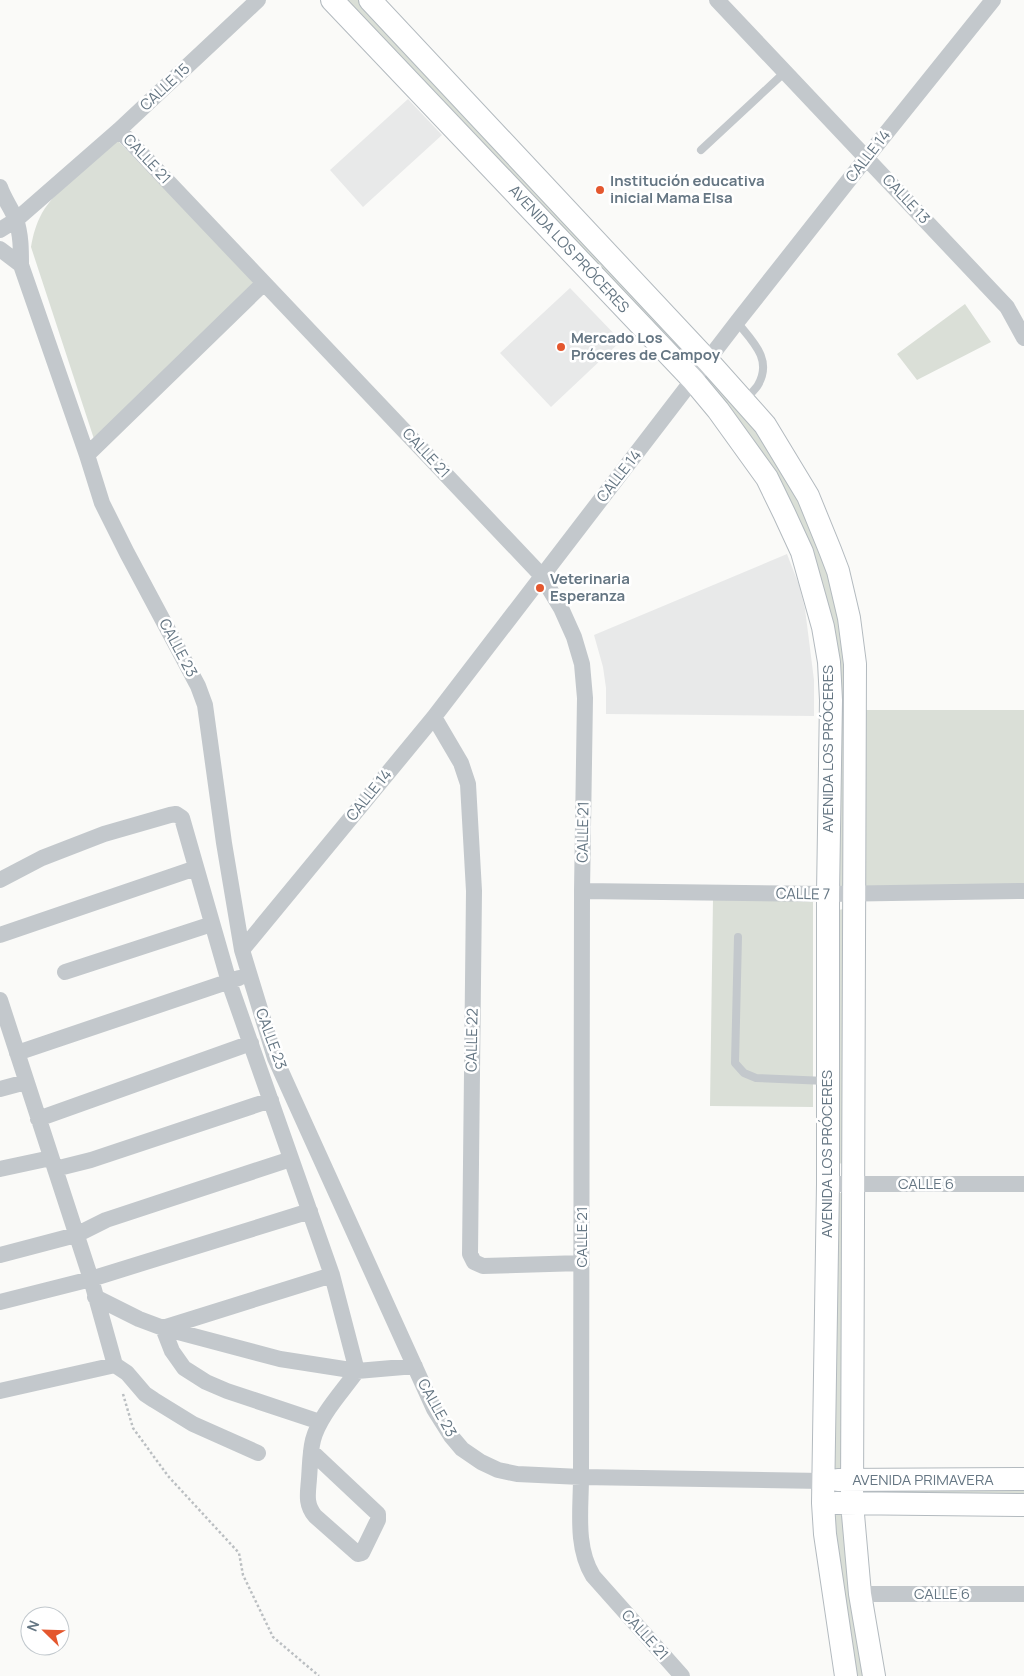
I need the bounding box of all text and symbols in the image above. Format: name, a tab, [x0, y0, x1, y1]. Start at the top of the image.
street label: CALLE 15	[135, 58, 194, 115]
street label: CALLE 14	[840, 125, 895, 186]
street label: CALLE 21	[119, 129, 176, 188]
street label: CALLE 13	[878, 169, 935, 228]
place label: Institución educativa inicial Mama Elsa	[610, 170, 765, 208]
street label: AVENIDA LOS PRÓCERES	[504, 180, 634, 317]
marker: Institución educativa inicial Mama Elsa	[594, 184, 606, 196]
place label: Mercado Los Próceres de Campoy	[571, 327, 721, 365]
marker: Mercado Los Próceres de Campoy	[555, 341, 567, 353]
street label: CALLE 21	[398, 423, 455, 482]
street label: CALLE 14	[591, 445, 646, 506]
place label: Veterinaria Esperanza	[550, 568, 630, 606]
marker: Veterinaria Esperanza	[534, 582, 546, 594]
street label: CALLE 23	[154, 615, 203, 681]
street label: AVENIDA LOS PRÓCERES	[817, 665, 838, 833]
street label: CALLE 14	[341, 764, 396, 825]
street label: CALLE 21	[571, 801, 594, 863]
street label: CALLE 7	[776, 883, 830, 904]
street label: CALLE 23	[251, 1005, 292, 1072]
street label: CALLE 22	[460, 1008, 483, 1072]
street label: AVENIDA LOS PRÓCERES	[816, 1070, 837, 1238]
street label: CALLE 6	[898, 1173, 954, 1194]
street label: CALLE 21	[571, 1206, 592, 1268]
street label: CALLE 23	[413, 1375, 462, 1441]
street label: AVENIDA PRIMAVERA	[852, 1469, 994, 1490]
street label: CALLE 6	[914, 1583, 970, 1604]
street label: CALLE 21	[617, 1605, 674, 1664]
north arrow	[20, 1606, 70, 1656]
text: N	[22, 1617, 43, 1634]

